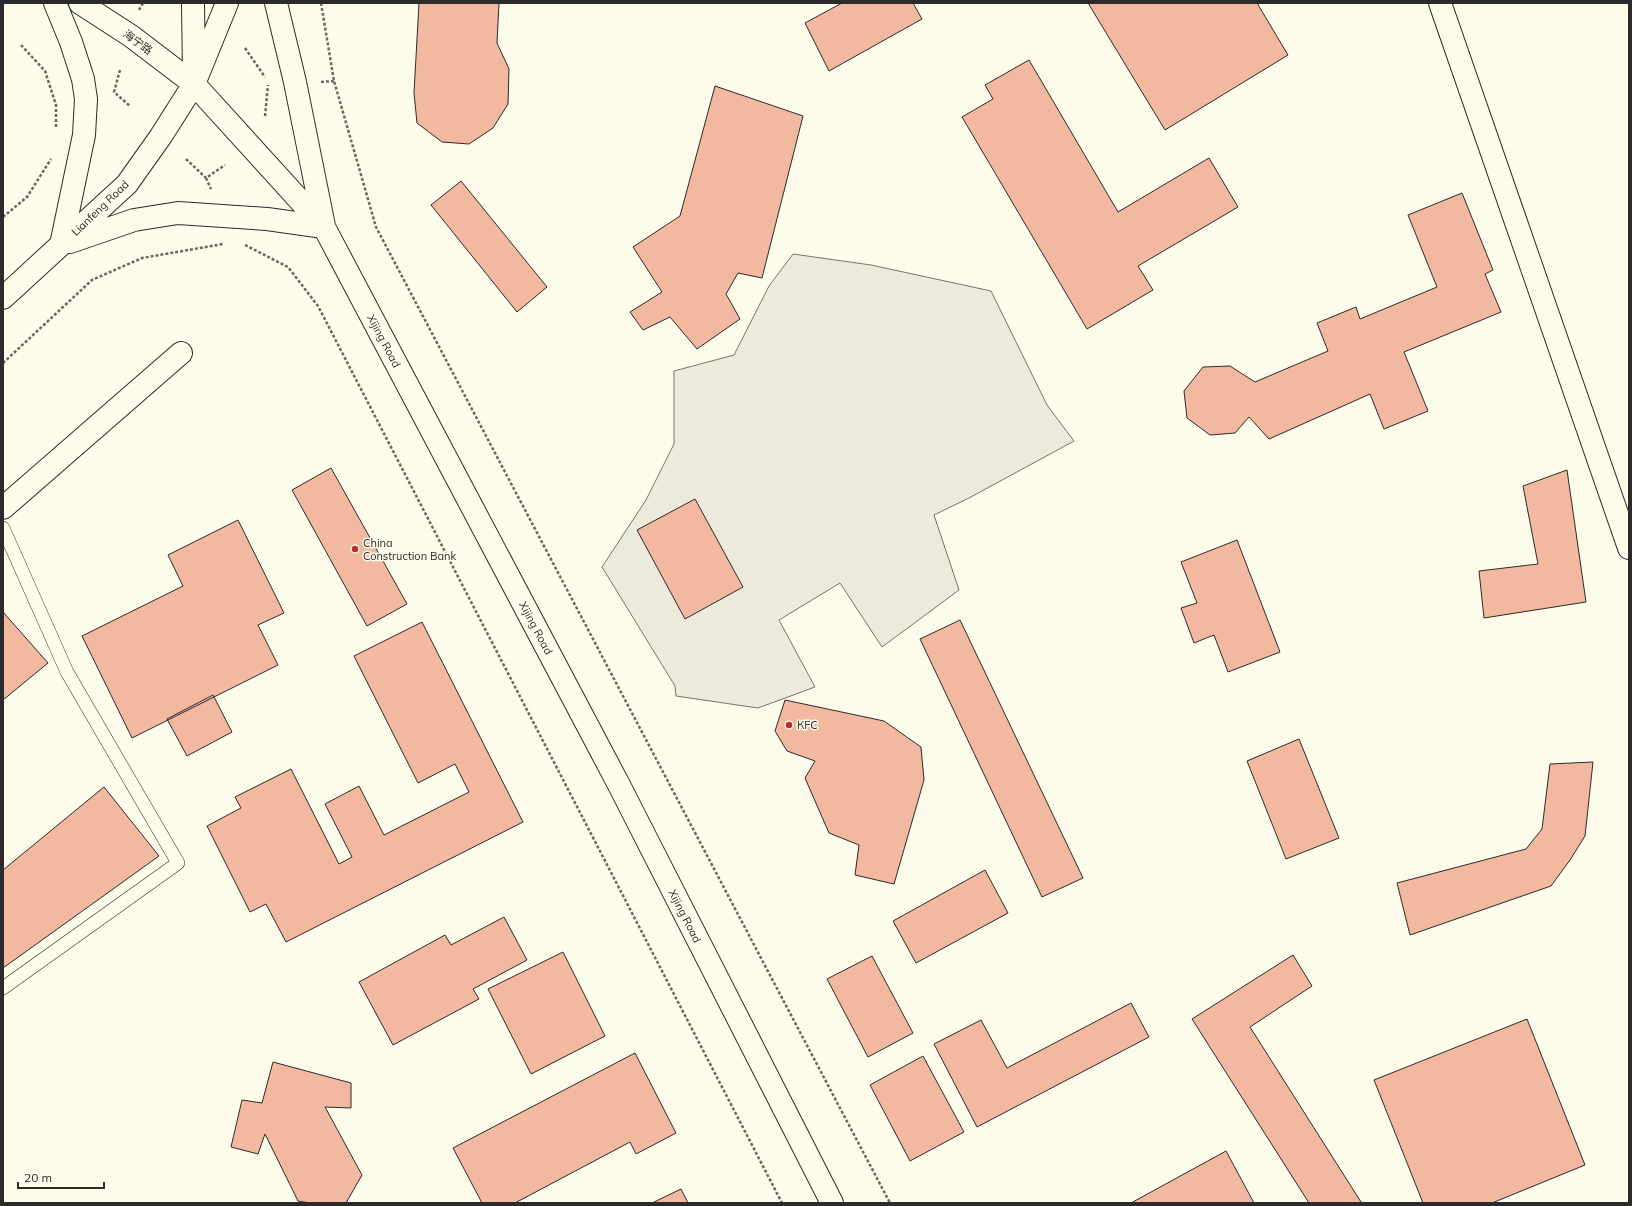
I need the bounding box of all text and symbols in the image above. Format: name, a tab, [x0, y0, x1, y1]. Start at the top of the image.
street label: 海宁路	[121, 27, 155, 57]
street label: Lianfeng Road	[68, 177, 132, 239]
street label: Xijing Road	[364, 312, 404, 370]
place label: China Construction Bank	[363, 536, 456, 563]
marker: China Construction Bank	[350, 544, 360, 554]
street label: Xijing Road	[516, 599, 556, 657]
place label: КFC	[797, 718, 818, 732]
marker: КFC	[784, 720, 794, 730]
street label: Xijing Road	[666, 887, 704, 945]
scale bar	[18, 1164, 104, 1190]
text: 20 m	[24, 1170, 52, 1185]

